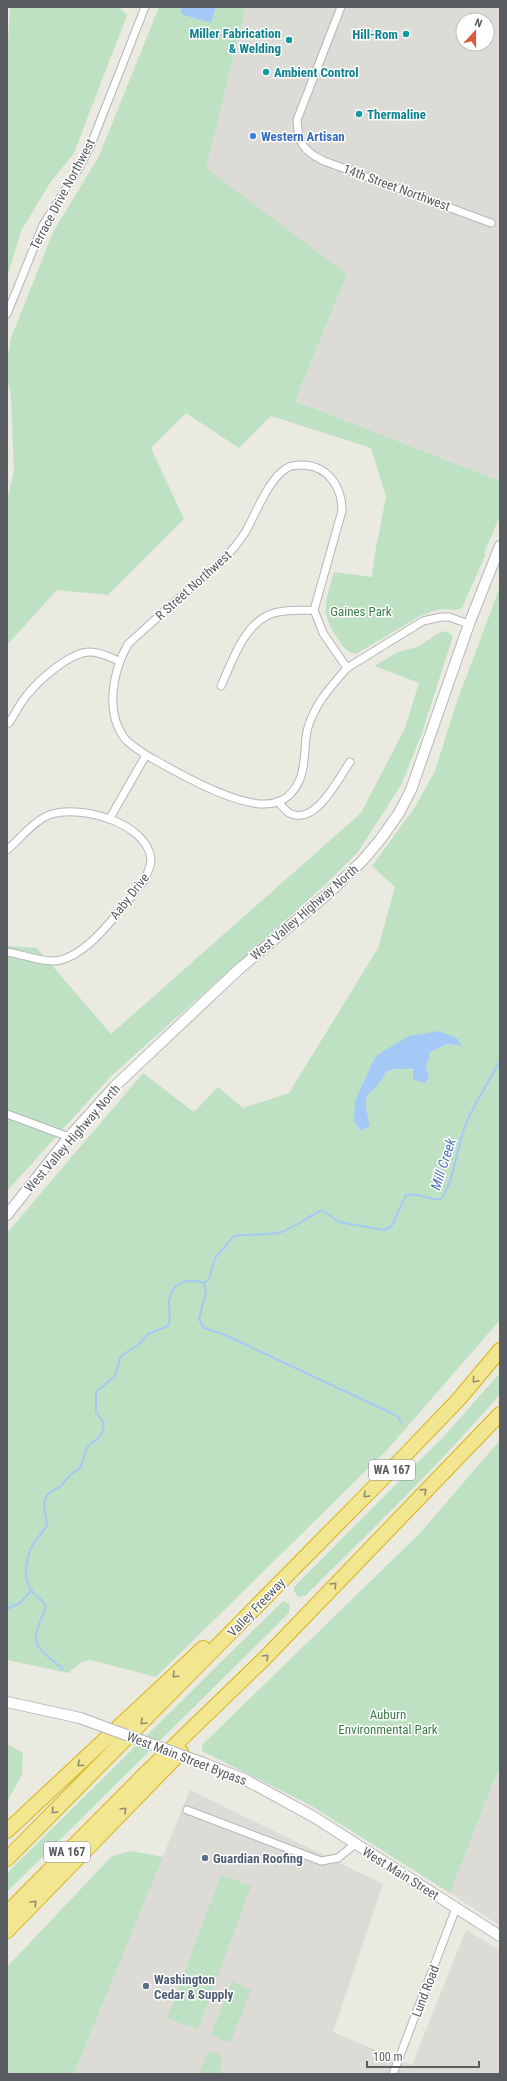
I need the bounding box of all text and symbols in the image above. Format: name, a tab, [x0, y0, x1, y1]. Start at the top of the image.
north arrow	[455, 12, 495, 52]
text: N	[473, 16, 484, 30]
place label: Miller Fabrication & Welding	[189, 26, 281, 56]
place label: Hill-Rom	[352, 27, 398, 42]
marker: Hill-Rom	[401, 29, 411, 39]
marker: Miller Fabrication & Welding	[284, 35, 294, 45]
place label: Ambient Control	[274, 65, 359, 80]
marker: Ambient Control	[261, 67, 271, 77]
place label: Thermaline	[367, 107, 426, 122]
marker: Thermaline	[354, 109, 364, 119]
place label: Western Artisan	[261, 129, 345, 144]
marker: Western Artisan	[248, 131, 258, 141]
street label: Terrace Drive Northwest	[27, 136, 98, 252]
street label: 14th Street Northwest	[341, 161, 452, 214]
street label: R Street Northwest	[152, 547, 234, 623]
park label: Gaines Park	[330, 604, 392, 619]
street label: West Valley Highway North	[247, 861, 361, 963]
street label: Aaby Drive	[107, 870, 152, 922]
street label: West Valley Highway North	[21, 1081, 123, 1195]
water label: Mill Creek	[427, 1135, 459, 1192]
one-way arrow	[473, 1376, 480, 1383]
road number: WA 167	[369, 1460, 415, 1480]
one-way arrow	[419, 1488, 427, 1496]
one-way arrow	[363, 1490, 371, 1498]
street label: Valley Freeway	[225, 1574, 288, 1640]
one-way arrow	[329, 1582, 337, 1590]
one-way arrow	[261, 1654, 269, 1662]
one-way arrow	[172, 1670, 180, 1678]
park label: Auburn Environmental Park	[338, 1707, 438, 1737]
one-way arrow	[140, 1717, 148, 1725]
street label: West Main Street Bypass	[125, 1729, 249, 1788]
one-way arrow	[77, 1759, 85, 1767]
one-way arrow	[51, 1806, 59, 1814]
one-way arrow	[119, 1807, 127, 1814]
road number: WA 167	[44, 1842, 90, 1862]
street label: West Main Street	[360, 1844, 442, 1903]
place label: Guardian Roofing	[213, 1851, 303, 1866]
marker: Guardian Roofing	[200, 1853, 210, 1863]
one-way arrow	[29, 1900, 37, 1908]
street label: Lund Road	[409, 1963, 442, 2019]
place label: Washington Cedar & Supply	[154, 1972, 234, 2002]
marker: Washington Cedar & Supply	[141, 1981, 151, 1991]
scale bar	[367, 2043, 479, 2069]
text: 100 m	[373, 2050, 403, 2064]

